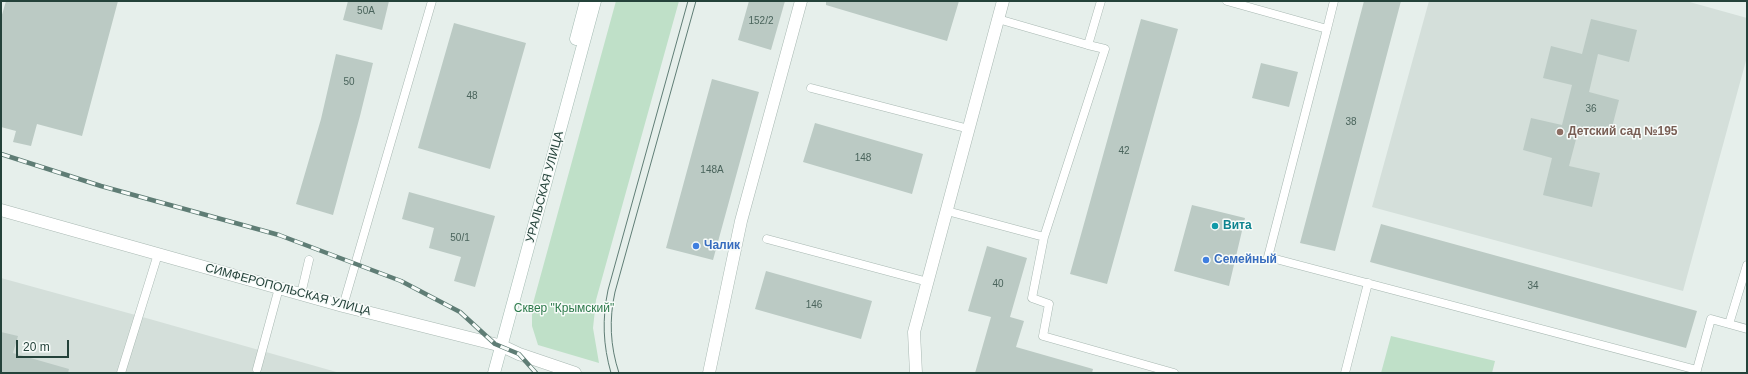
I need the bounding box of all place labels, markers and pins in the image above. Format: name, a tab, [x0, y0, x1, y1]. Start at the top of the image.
place label: Детский сад №195	[1568, 125, 1678, 139]
marker: Детский сад №195	[1555, 127, 1565, 137]
place label: Вита	[1223, 219, 1252, 233]
marker: Вита	[1210, 221, 1220, 231]
place label: Чалик	[704, 239, 740, 253]
marker: Чалик	[691, 241, 701, 251]
place label: Семейный	[1214, 253, 1277, 267]
marker: Семейный	[1201, 255, 1211, 265]

